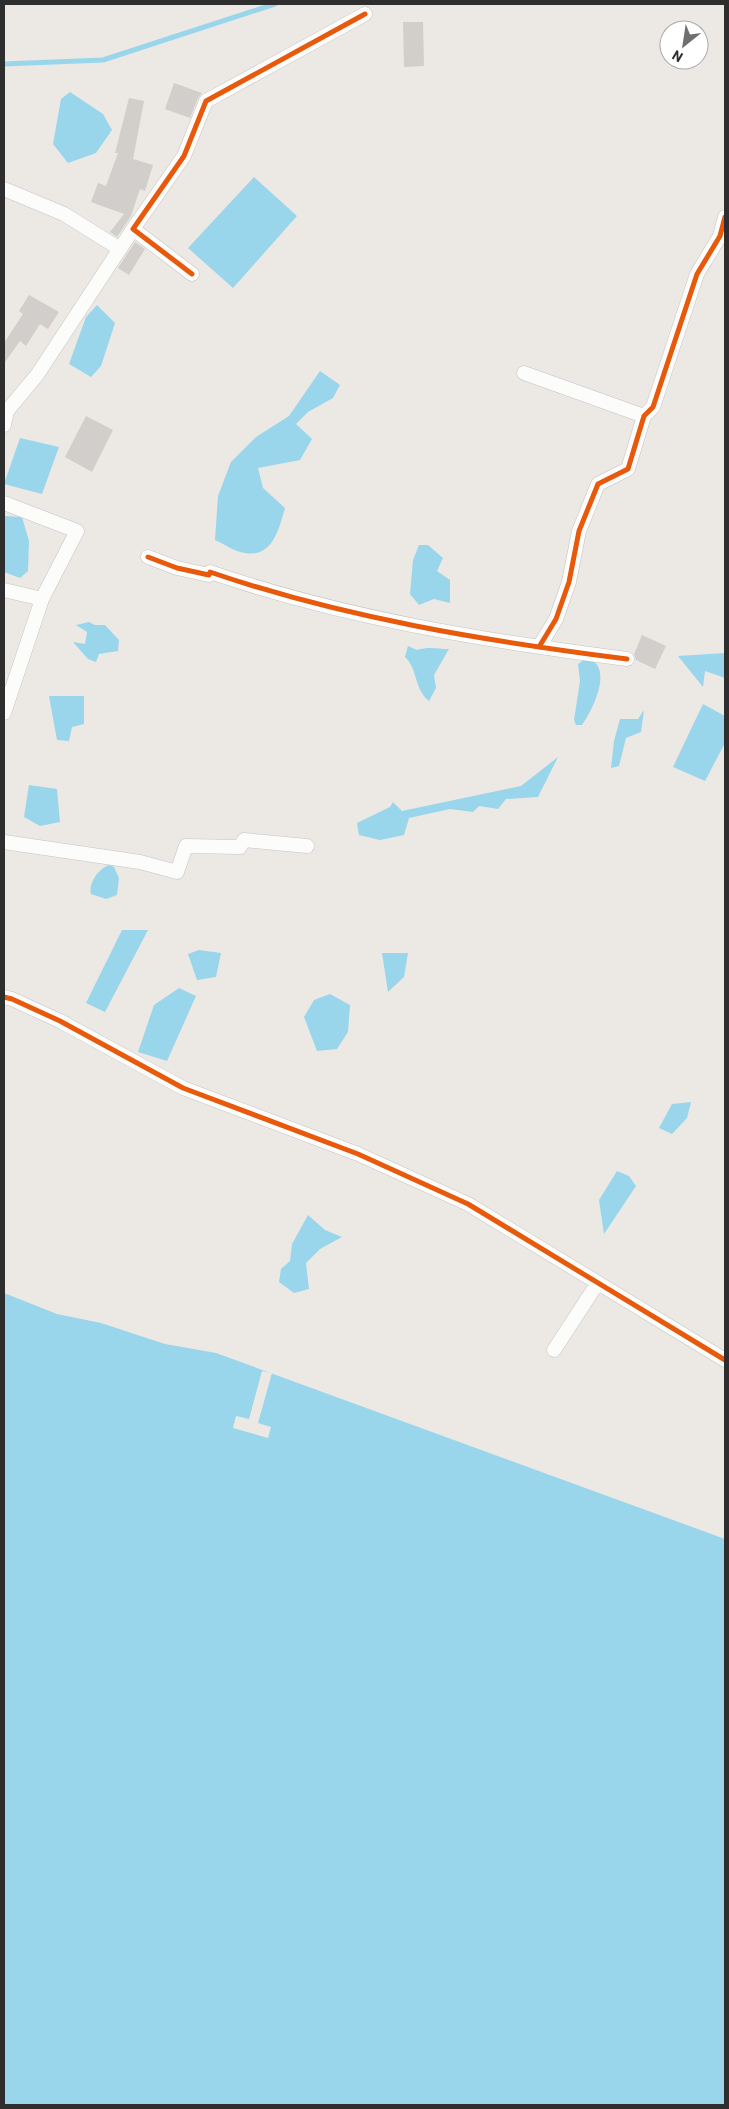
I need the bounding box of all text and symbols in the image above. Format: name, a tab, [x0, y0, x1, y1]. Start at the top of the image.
north arrow	[659, 20, 709, 70]
text: N	[669, 47, 686, 66]

